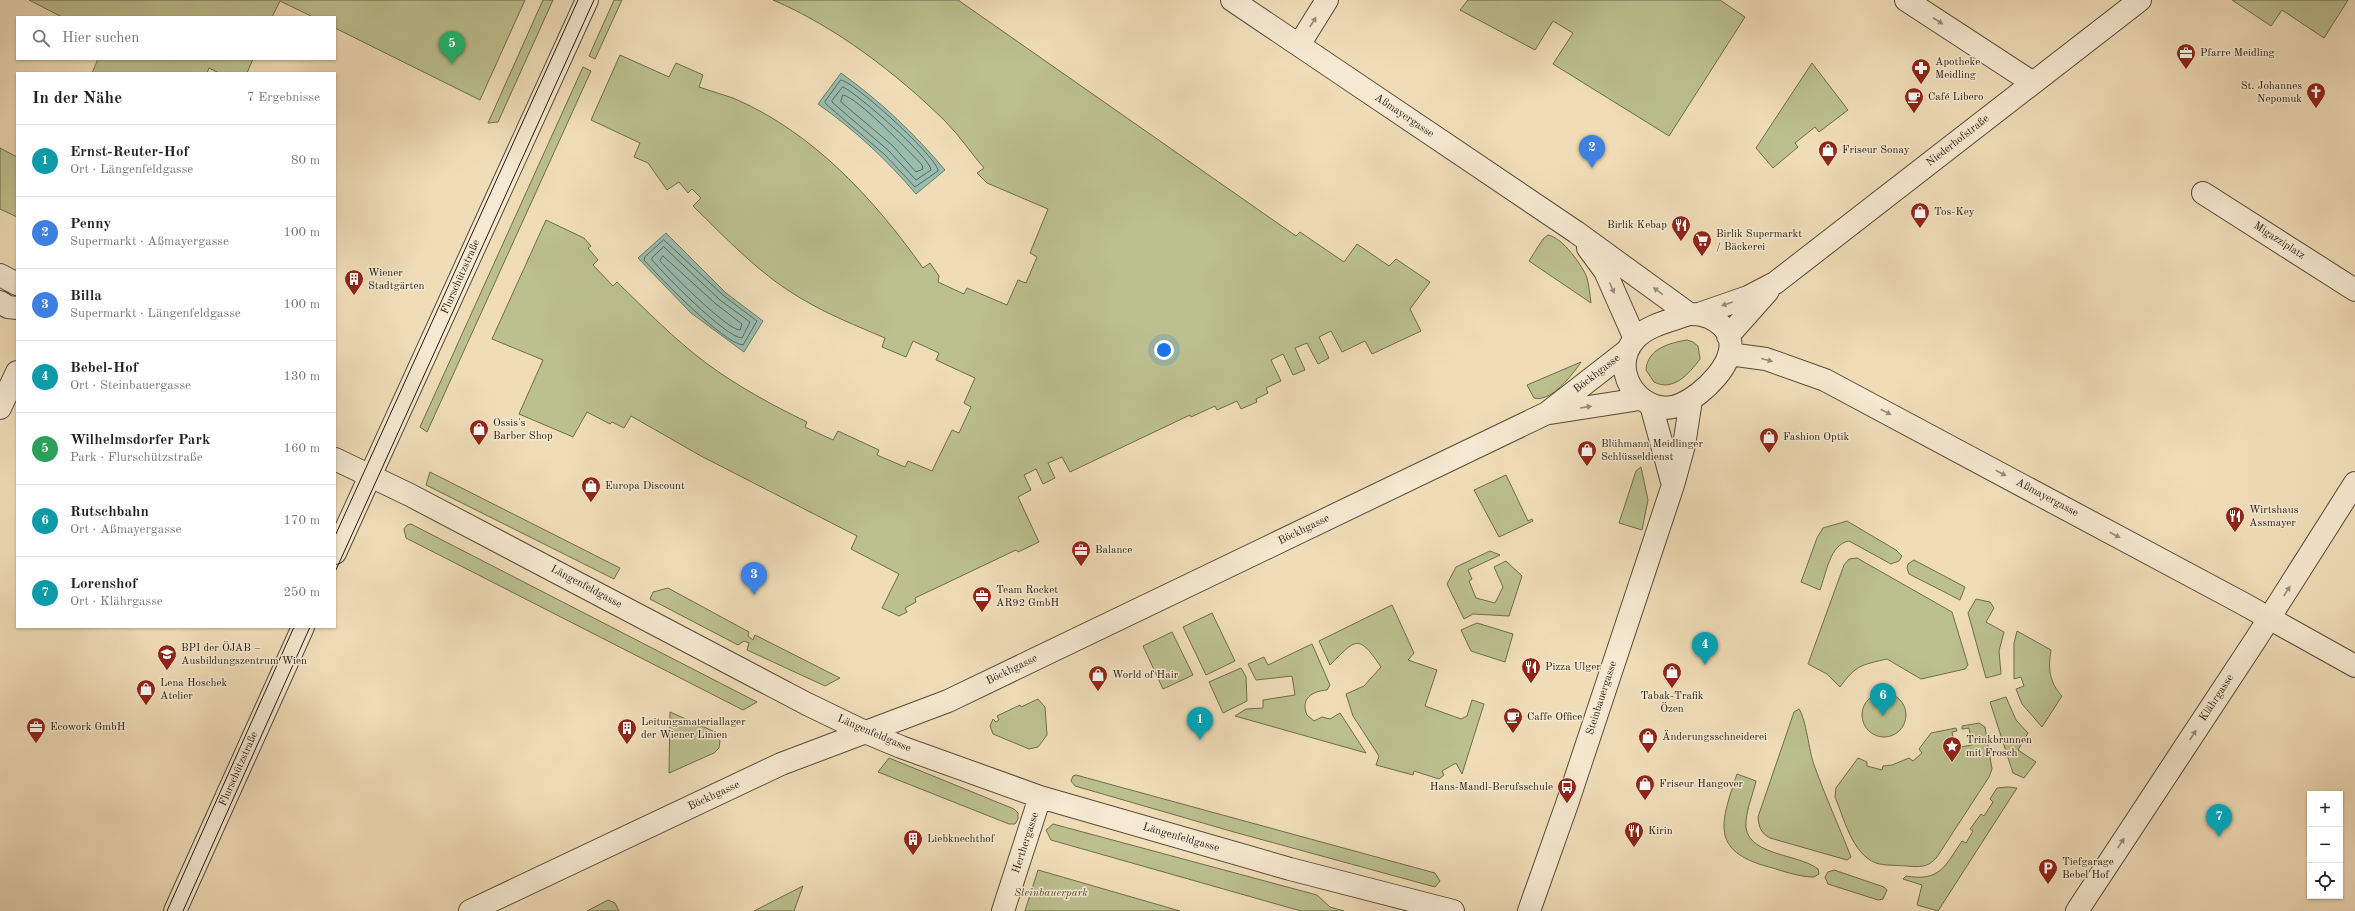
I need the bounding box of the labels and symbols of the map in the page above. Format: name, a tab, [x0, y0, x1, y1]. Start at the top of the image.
one-way arrow	[1309, 17, 1317, 27]
one-way arrow	[1933, 17, 1943, 25]
pin: 5	[439, 31, 465, 64]
office icon: Pfarre Meidling	[2175, 42, 2197, 70]
place label: Pfarre Meidling	[2200, 48, 2275, 59]
pharmacy icon: Apotheke Meidling	[1910, 57, 1932, 85]
place label: Apotheke Meidling	[1935, 57, 1980, 81]
place label: St. Johannes Nepomuk	[2241, 81, 2302, 105]
church icon: St. Johannes Nepomuk	[2305, 81, 2327, 109]
cafe icon: Café Libero	[1903, 86, 1925, 114]
street label: Aßmayergasse	[1372, 92, 1436, 140]
place label: Café Libero	[1928, 92, 1984, 103]
street label: Niederhofstraße	[1925, 113, 1991, 169]
pin: 2	[1579, 135, 1605, 168]
shop icon: Friseur Sonay	[1817, 139, 1839, 167]
place label: Friseur Sonay	[1842, 145, 1910, 156]
shop icon: Tos-Key	[1909, 201, 1931, 229]
place label: Tos-Key	[1934, 207, 1975, 218]
restaurant icon: Birlik Kebap	[1670, 214, 1692, 242]
place label: Birlik Kebap	[1607, 220, 1667, 231]
street label: Migazziplatz	[2251, 220, 2307, 262]
supermarket icon: Birlik Supermarkt / Bäckerei	[1691, 229, 1713, 257]
place label: Birlik Supermarkt / Bäckerei	[1716, 229, 1802, 253]
street label: Flurschützstraße	[440, 238, 482, 316]
building icon: Wiener Stadtgärten	[343, 268, 365, 296]
place label: Wiener Stadtgärten	[368, 268, 424, 292]
one-way arrow	[1609, 282, 1615, 293]
one-way arrow	[1653, 288, 1663, 296]
one-way arrow	[1721, 302, 1733, 308]
your location	[1154, 340, 1174, 360]
street label: Böckhgasse	[1572, 353, 1622, 395]
one-way arrow	[1762, 357, 1774, 363]
one-way arrow	[1580, 404, 1592, 410]
one-way arrow	[1880, 409, 1892, 415]
shop icon: Ossis's Barber Shop	[468, 418, 490, 446]
place label: Ossis's Barber Shop	[493, 418, 553, 442]
shop icon: Fashion Optik	[1758, 426, 1780, 454]
place label: Fashion Optik	[1783, 432, 1850, 443]
shop icon: Blühmann Meidlinger Schlüsseldienst	[1576, 439, 1598, 467]
place label: Blühmann Meidlinger Schlüsseldienst	[1601, 439, 1703, 463]
one-way arrow	[1995, 470, 2006, 477]
shop icon: Europa Discount	[580, 475, 602, 503]
street label: Aßmayergasse	[2014, 477, 2080, 519]
place label: Europa Discount	[605, 481, 685, 492]
restaurant icon: Wirtshaus Assmayer	[2224, 505, 2246, 533]
place label: Wirtshaus Assmayer	[2249, 505, 2299, 529]
street label: Böckhgasse	[1277, 513, 1331, 547]
one-way arrow	[2109, 531, 2121, 538]
office icon: Balance	[1070, 539, 1092, 567]
place label: Balance	[1095, 545, 1132, 556]
pin: 3	[741, 562, 767, 595]
street label: Längenfeldgasse	[549, 564, 623, 610]
office icon: Team Rocket AR92 GmbH	[971, 585, 993, 613]
place label: Team Rocket AR92 GmbH	[996, 585, 1059, 609]
one-way arrow	[2283, 585, 2290, 597]
pin: 4	[1692, 632, 1718, 665]
place label: BPI der ÖJAB – Ausbildungszentrum Wien	[181, 641, 307, 667]
school or university icon: BPI der ÖJAB – Ausbildungszentrum Wien	[156, 643, 178, 671]
street label: Böckhgasse	[985, 653, 1039, 687]
restaurant icon: Pizza Ulger	[1520, 656, 1542, 684]
street label: Steinbauergasse	[1585, 660, 1619, 736]
shop icon: Tabak-Trafik Özen	[1661, 661, 1683, 689]
place label: Pizza Ulger	[1545, 662, 1601, 673]
shop icon: World of Hair	[1087, 664, 1109, 692]
place label: World of Hair	[1112, 670, 1179, 681]
street label: Klährgasse	[2198, 673, 2236, 723]
shop icon: Lena Hoschek Atelier	[135, 678, 157, 706]
place label: Lena Hoschek Atelier	[160, 678, 228, 702]
pin: 6	[1870, 683, 1896, 716]
place label: Tabak-Trafik Özen	[1641, 691, 1704, 715]
cafe icon: Caffe Office	[1502, 706, 1524, 734]
pin: 1	[1187, 707, 1213, 740]
place label: Caffe Office	[1527, 712, 1582, 723]
street label: Längenfeldgasse	[835, 713, 913, 755]
office icon: Ecowork GmbH	[25, 716, 47, 744]
building icon: Leitungsmateriallager der Wiener Linien	[616, 717, 638, 745]
place label: Leitungsmateriallager der Wiener Linien	[641, 717, 746, 741]
place label: Ecowork GmbH	[50, 722, 126, 733]
shop icon: Änderungsschneiderei	[1637, 726, 1659, 754]
street label: Flurschützstraße	[218, 730, 260, 808]
place label: Änderungsschneiderei	[1662, 730, 1767, 743]
one-way arrow	[2189, 730, 2197, 740]
place icon: Trinkbrunnen mit Frosch	[1941, 735, 1963, 763]
place label: Trinkbrunnen mit Frosch	[1966, 735, 2032, 759]
shop icon: Friseur Hangover	[1634, 773, 1656, 801]
bus stop icon: Hans-Mandl-Berufsschule	[1556, 776, 1578, 804]
street label: Böckhgasse	[687, 779, 741, 813]
place label: Friseur Hangover	[1659, 779, 1744, 790]
place label: Hans-Mandl-Berufsschule	[1430, 782, 1553, 793]
pin: 7	[2206, 804, 2232, 837]
street label: Herthergasse	[1011, 811, 1041, 875]
restaurant icon: Kirin	[1623, 820, 1645, 848]
street label: Längenfeldgasse	[1141, 822, 1221, 854]
place label: Kirin	[1648, 826, 1673, 837]
building icon: Liebknechthof	[902, 828, 924, 856]
place label: Liebknechthof	[927, 834, 995, 845]
one-way arrow	[2117, 838, 2125, 849]
parking icon: Tiefgarage Bebel Hof	[2037, 857, 2059, 885]
place label: Tiefgarage Bebel Hof	[2062, 857, 2114, 881]
park label: Steinbauerpark	[1014, 888, 1088, 899]

